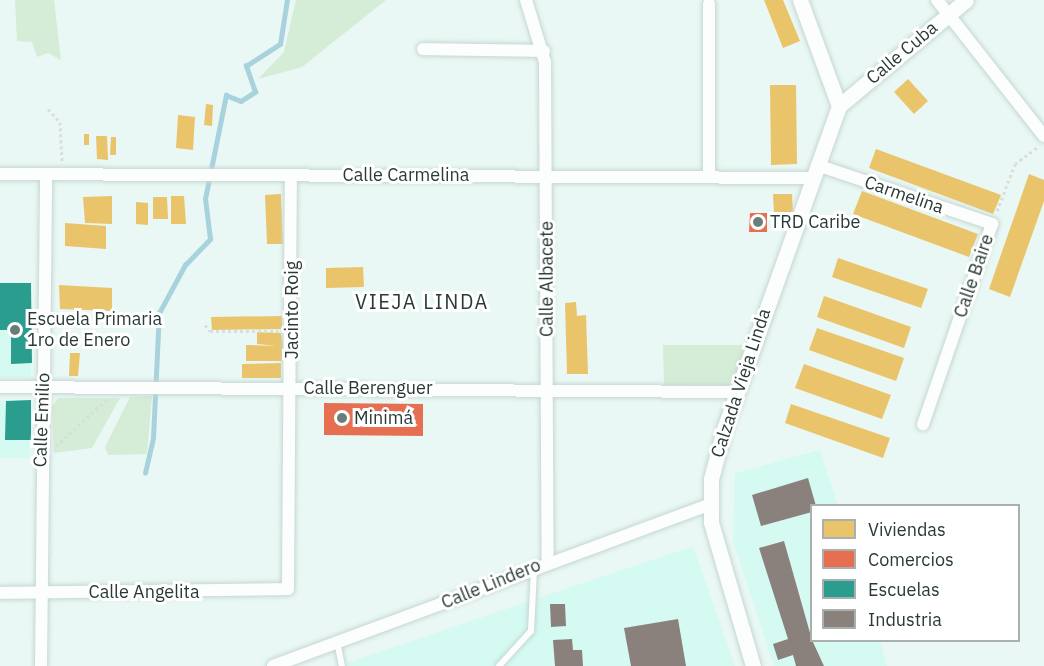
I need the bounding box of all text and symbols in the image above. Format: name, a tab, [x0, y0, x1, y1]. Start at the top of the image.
street label: Calle Cuba	[862, 17, 942, 89]
street label: Calle Carmelina	[343, 164, 469, 186]
street label: Carmelina	[862, 171, 946, 219]
place label: TRD Caribe	[770, 211, 860, 233]
marker: TRD Caribe	[751, 215, 765, 229]
street label: Calle Albacete	[536, 221, 558, 337]
street label: Calle Baire	[950, 231, 998, 321]
street label: Jacinto Roig	[281, 261, 303, 359]
district label: VIEJA LINDA	[355, 289, 489, 313]
street label: Calzada Vieja Linda	[707, 306, 775, 460]
place label: Escuela Primaria 1ro de Enero	[27, 309, 162, 352]
marker: Escuela Primaria 1ro de Enero	[8, 323, 22, 337]
street label: Calle Emilio	[30, 372, 54, 468]
street label: Calle Berenguer	[303, 377, 433, 399]
place label: Minimá	[354, 407, 413, 429]
marker: Minimá	[335, 411, 349, 425]
legend	[810, 504, 1020, 642]
text: Viviendas	[868, 518, 946, 541]
text: Comercios	[868, 548, 954, 571]
street label: Calle Lindero	[438, 554, 544, 614]
text: Escuelas	[868, 578, 940, 601]
street label: Calle Angelita	[89, 581, 199, 603]
text: Industria	[868, 608, 942, 631]

